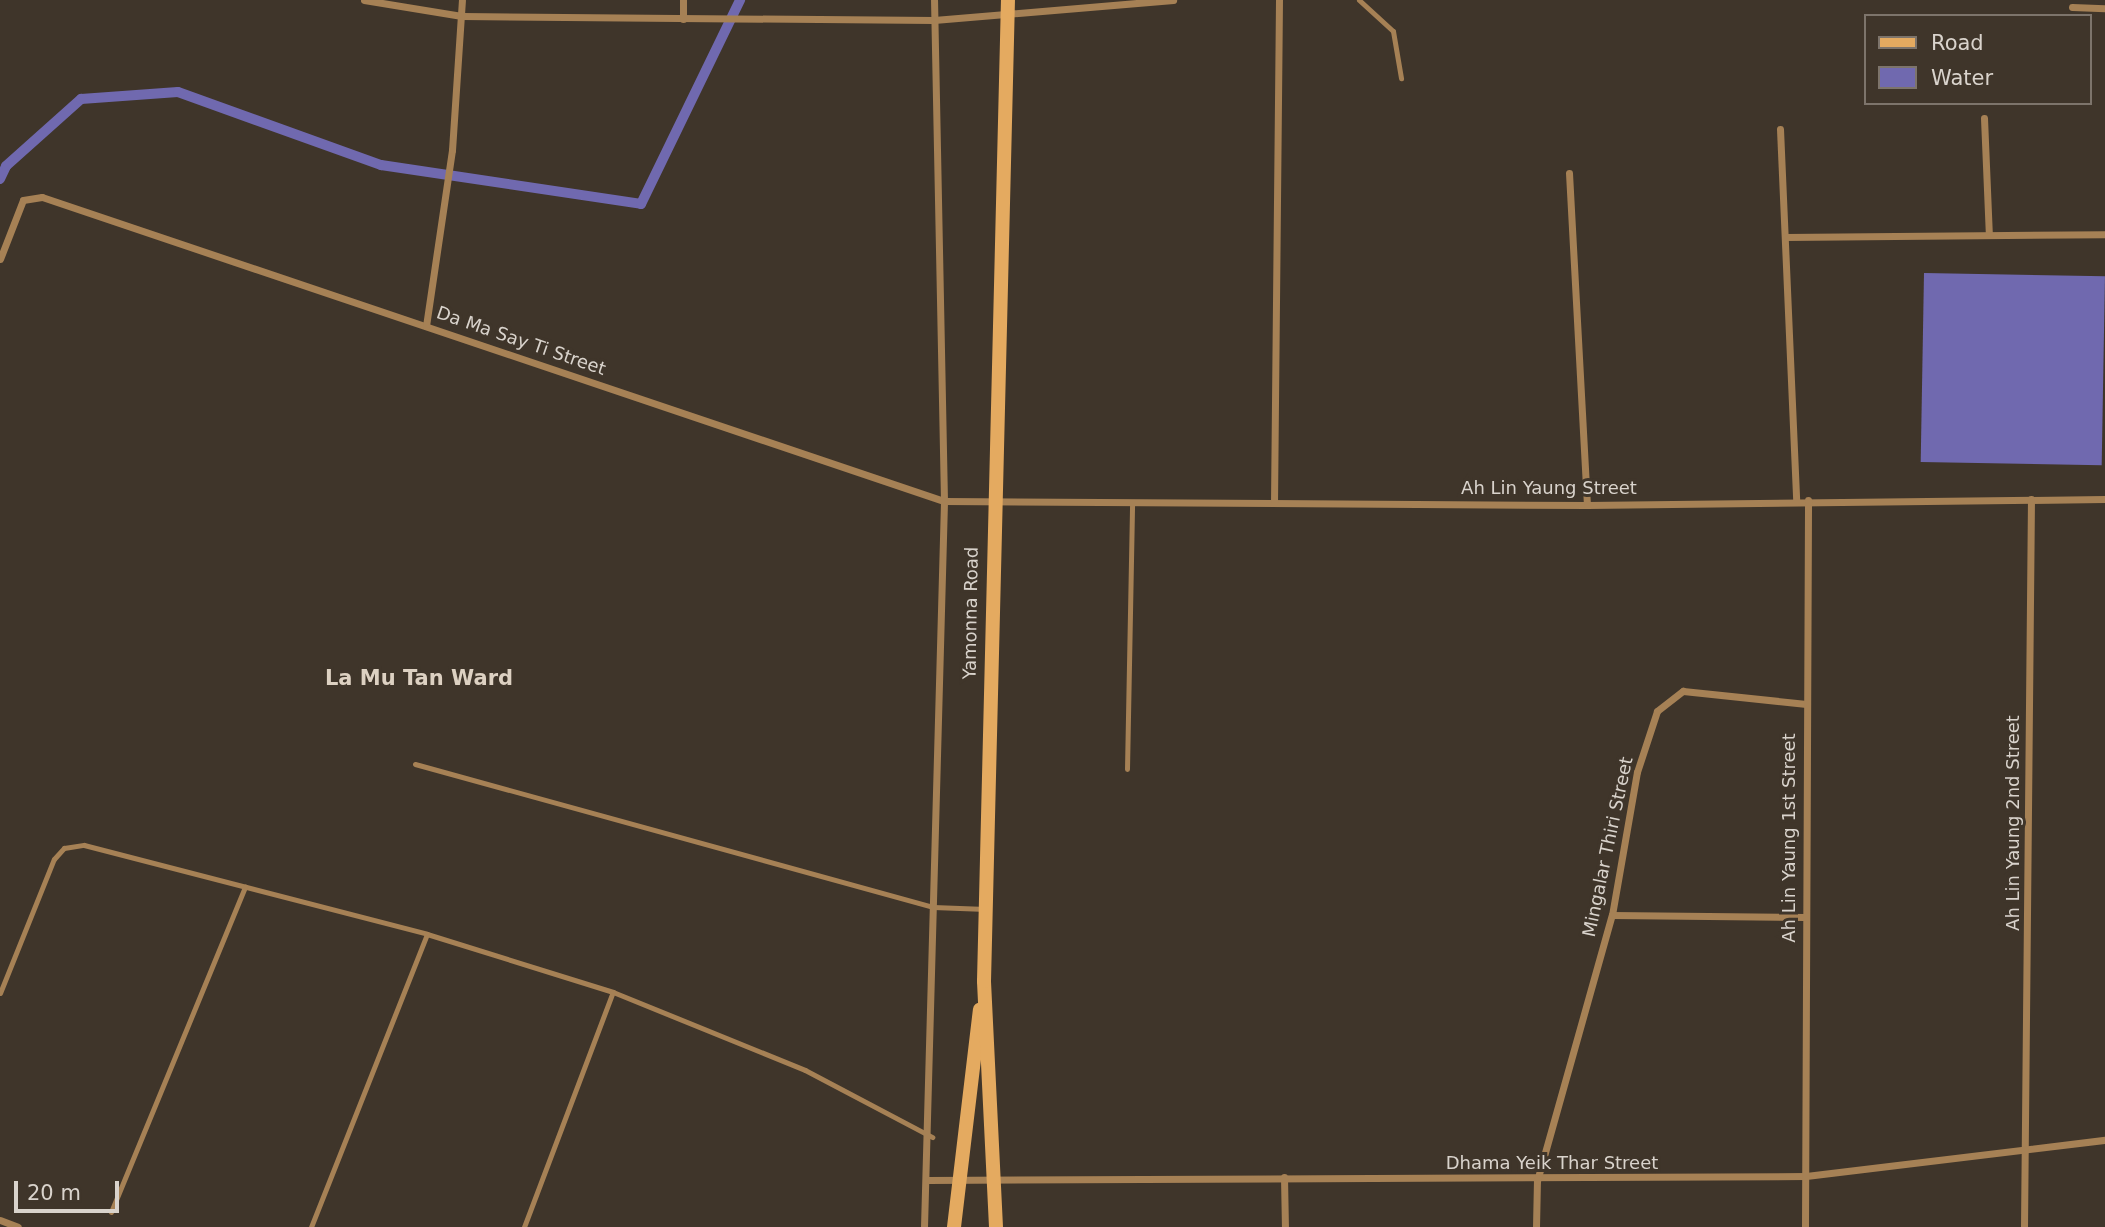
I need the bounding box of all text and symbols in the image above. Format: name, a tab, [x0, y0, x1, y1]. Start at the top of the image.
legend	[1864, 14, 2091, 105]
text: Road	[1931, 31, 1984, 55]
text: Water	[1931, 66, 1993, 90]
street label: Da Ma Say Ti Street	[434, 302, 608, 380]
street label: Ah Lin Yaung Street	[1461, 477, 1637, 499]
street label: Yamonna Road	[959, 546, 983, 680]
district label: La Mu Tan Ward	[325, 665, 513, 691]
street label: Ah Lin Yaung 2nd Street	[2002, 715, 2024, 931]
street label: Ah Lin Yaung 1st Street	[1778, 733, 1800, 943]
street label: Mingalar Thiri Street	[1578, 755, 1638, 939]
street label: Dhama Yeik Thar Street	[1446, 1152, 1658, 1174]
scale bar	[18, 1168, 122, 1212]
text: 20 m	[27, 1181, 81, 1205]

